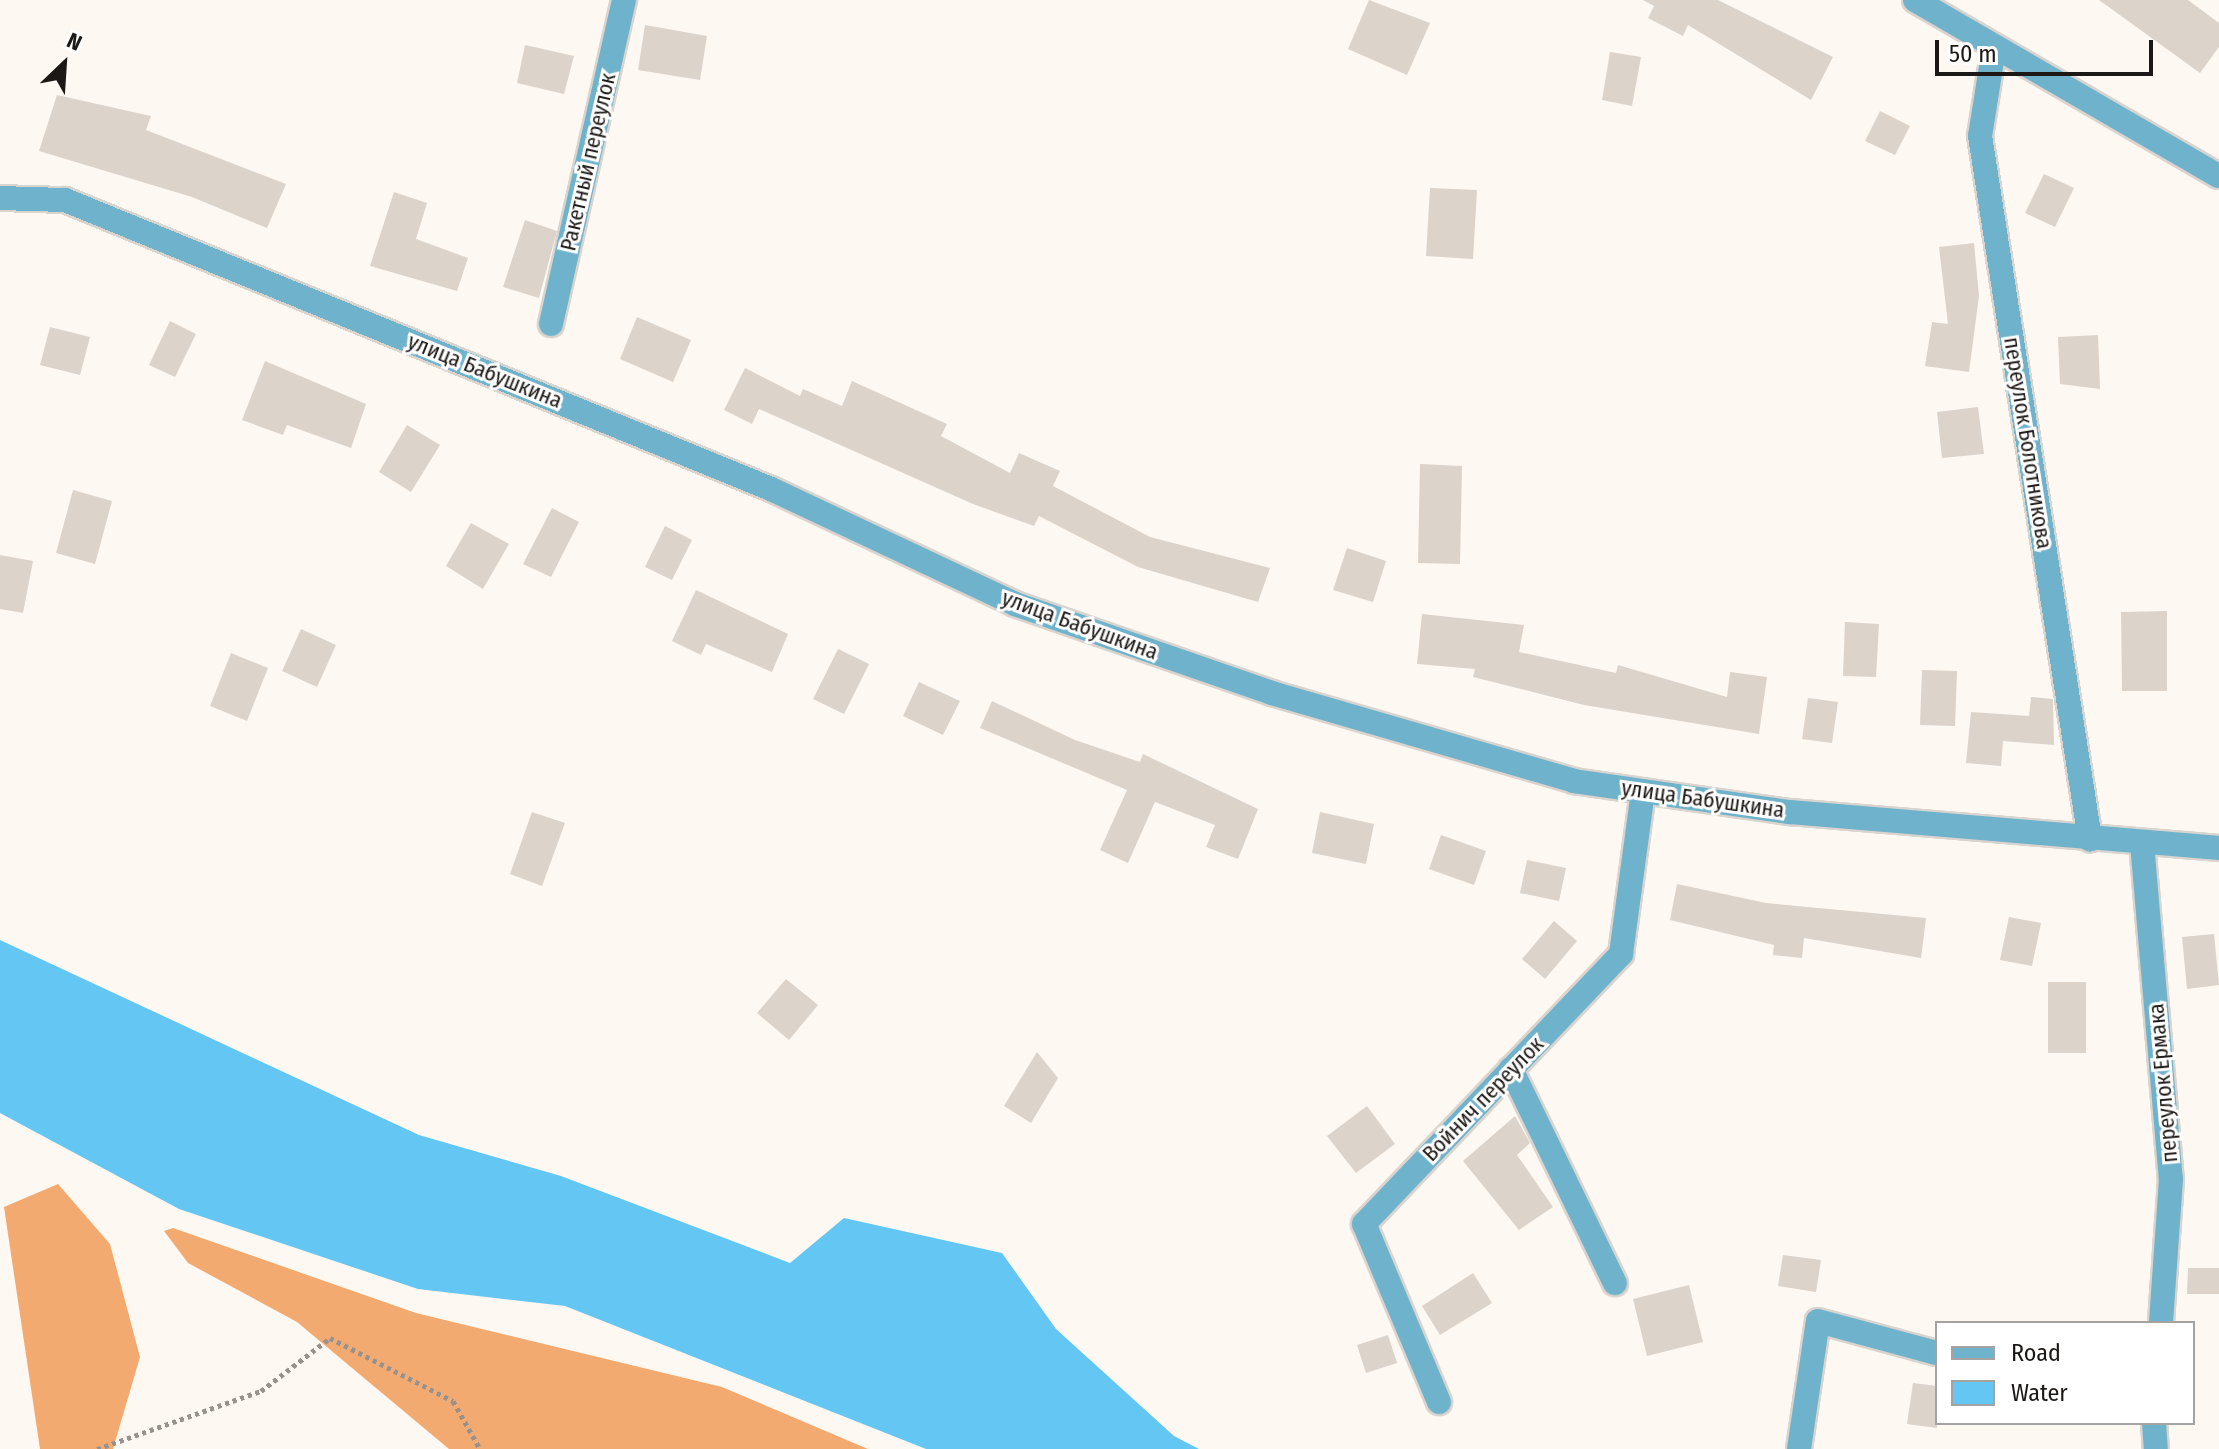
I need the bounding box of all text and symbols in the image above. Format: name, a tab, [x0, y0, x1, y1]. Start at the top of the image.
north arrow	[24, 24, 104, 104]
scale bar	[1939, 24, 2157, 74]
text: N	[63, 27, 86, 57]
text: 50 m	[1949, 40, 1997, 68]
street label: Ракетный переулок	[555, 71, 621, 253]
street label: улица Бабушкина	[404, 328, 566, 414]
street label: переулок Болотникова	[1998, 335, 2058, 551]
street label: улица Бабушкина	[998, 585, 1162, 665]
street label: улица Бабушкина	[1620, 775, 1786, 823]
street label: переулок Ермака	[2143, 1002, 2183, 1164]
street label: Войнич переулок	[1417, 1031, 1549, 1167]
legend	[1935, 1321, 2195, 1425]
text: Road	[2011, 1339, 2061, 1367]
text: Water	[2011, 1379, 2068, 1407]

